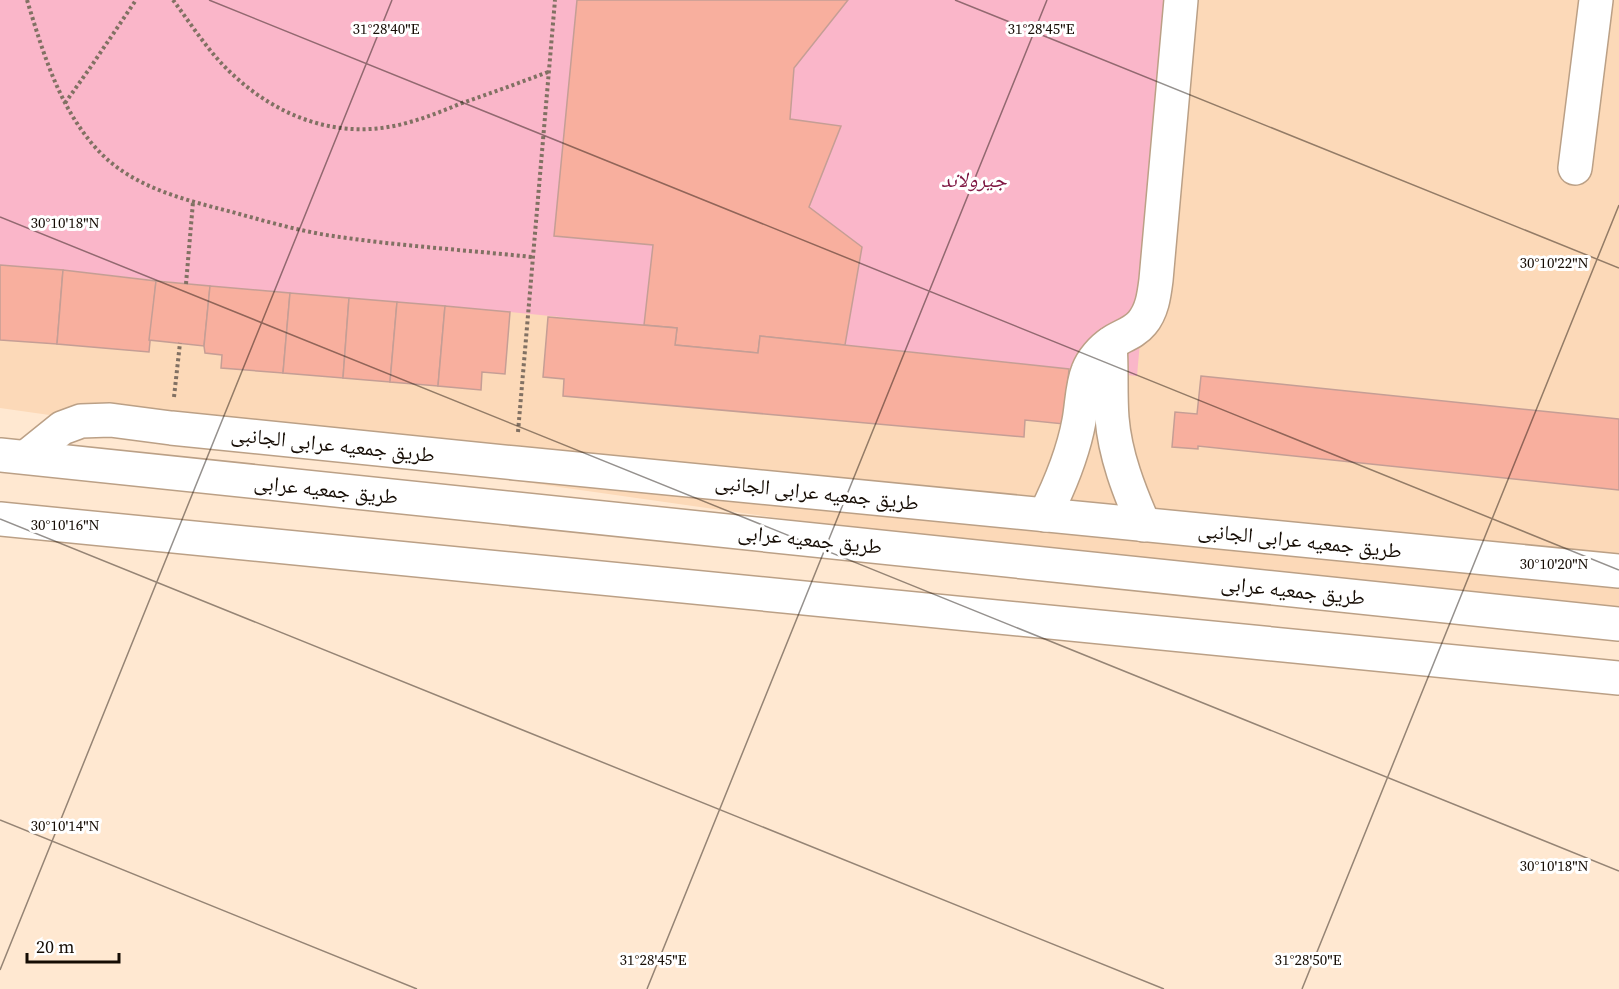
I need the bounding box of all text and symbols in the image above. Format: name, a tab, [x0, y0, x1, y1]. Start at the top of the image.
text: 31°28'40"E	[352, 18, 420, 39]
text: 31°28'45"E	[1007, 18, 1075, 39]
park label: جيرولاند	[941, 165, 1008, 194]
text: 30°10'18"N	[30, 212, 100, 233]
text: 30°10'22"N	[1519, 252, 1589, 273]
street label: طريق جمعيه عرابى الجانبى	[230, 419, 436, 469]
street label: طريق جمعيه عرابى	[252, 467, 400, 511]
street label: طريق جمعيه عرابى الجانبى	[714, 467, 920, 517]
text: 30°10'16"N	[30, 514, 100, 535]
street label: طريق جمعيه عرابى الجانبى	[1197, 515, 1403, 565]
street label: طريق جمعيه عرابى	[736, 517, 884, 561]
text: 30°10'20"N	[1519, 553, 1589, 574]
street label: طريق جمعيه عرابى	[1219, 568, 1367, 612]
text: 30°10'14"N	[30, 815, 100, 836]
text: 30°10'18"N	[1519, 855, 1589, 876]
scale bar	[27, 926, 118, 964]
text: 20 m	[36, 934, 74, 959]
text: 31°28'45"E	[619, 949, 687, 970]
text: 31°28'50"E	[1274, 949, 1342, 970]

